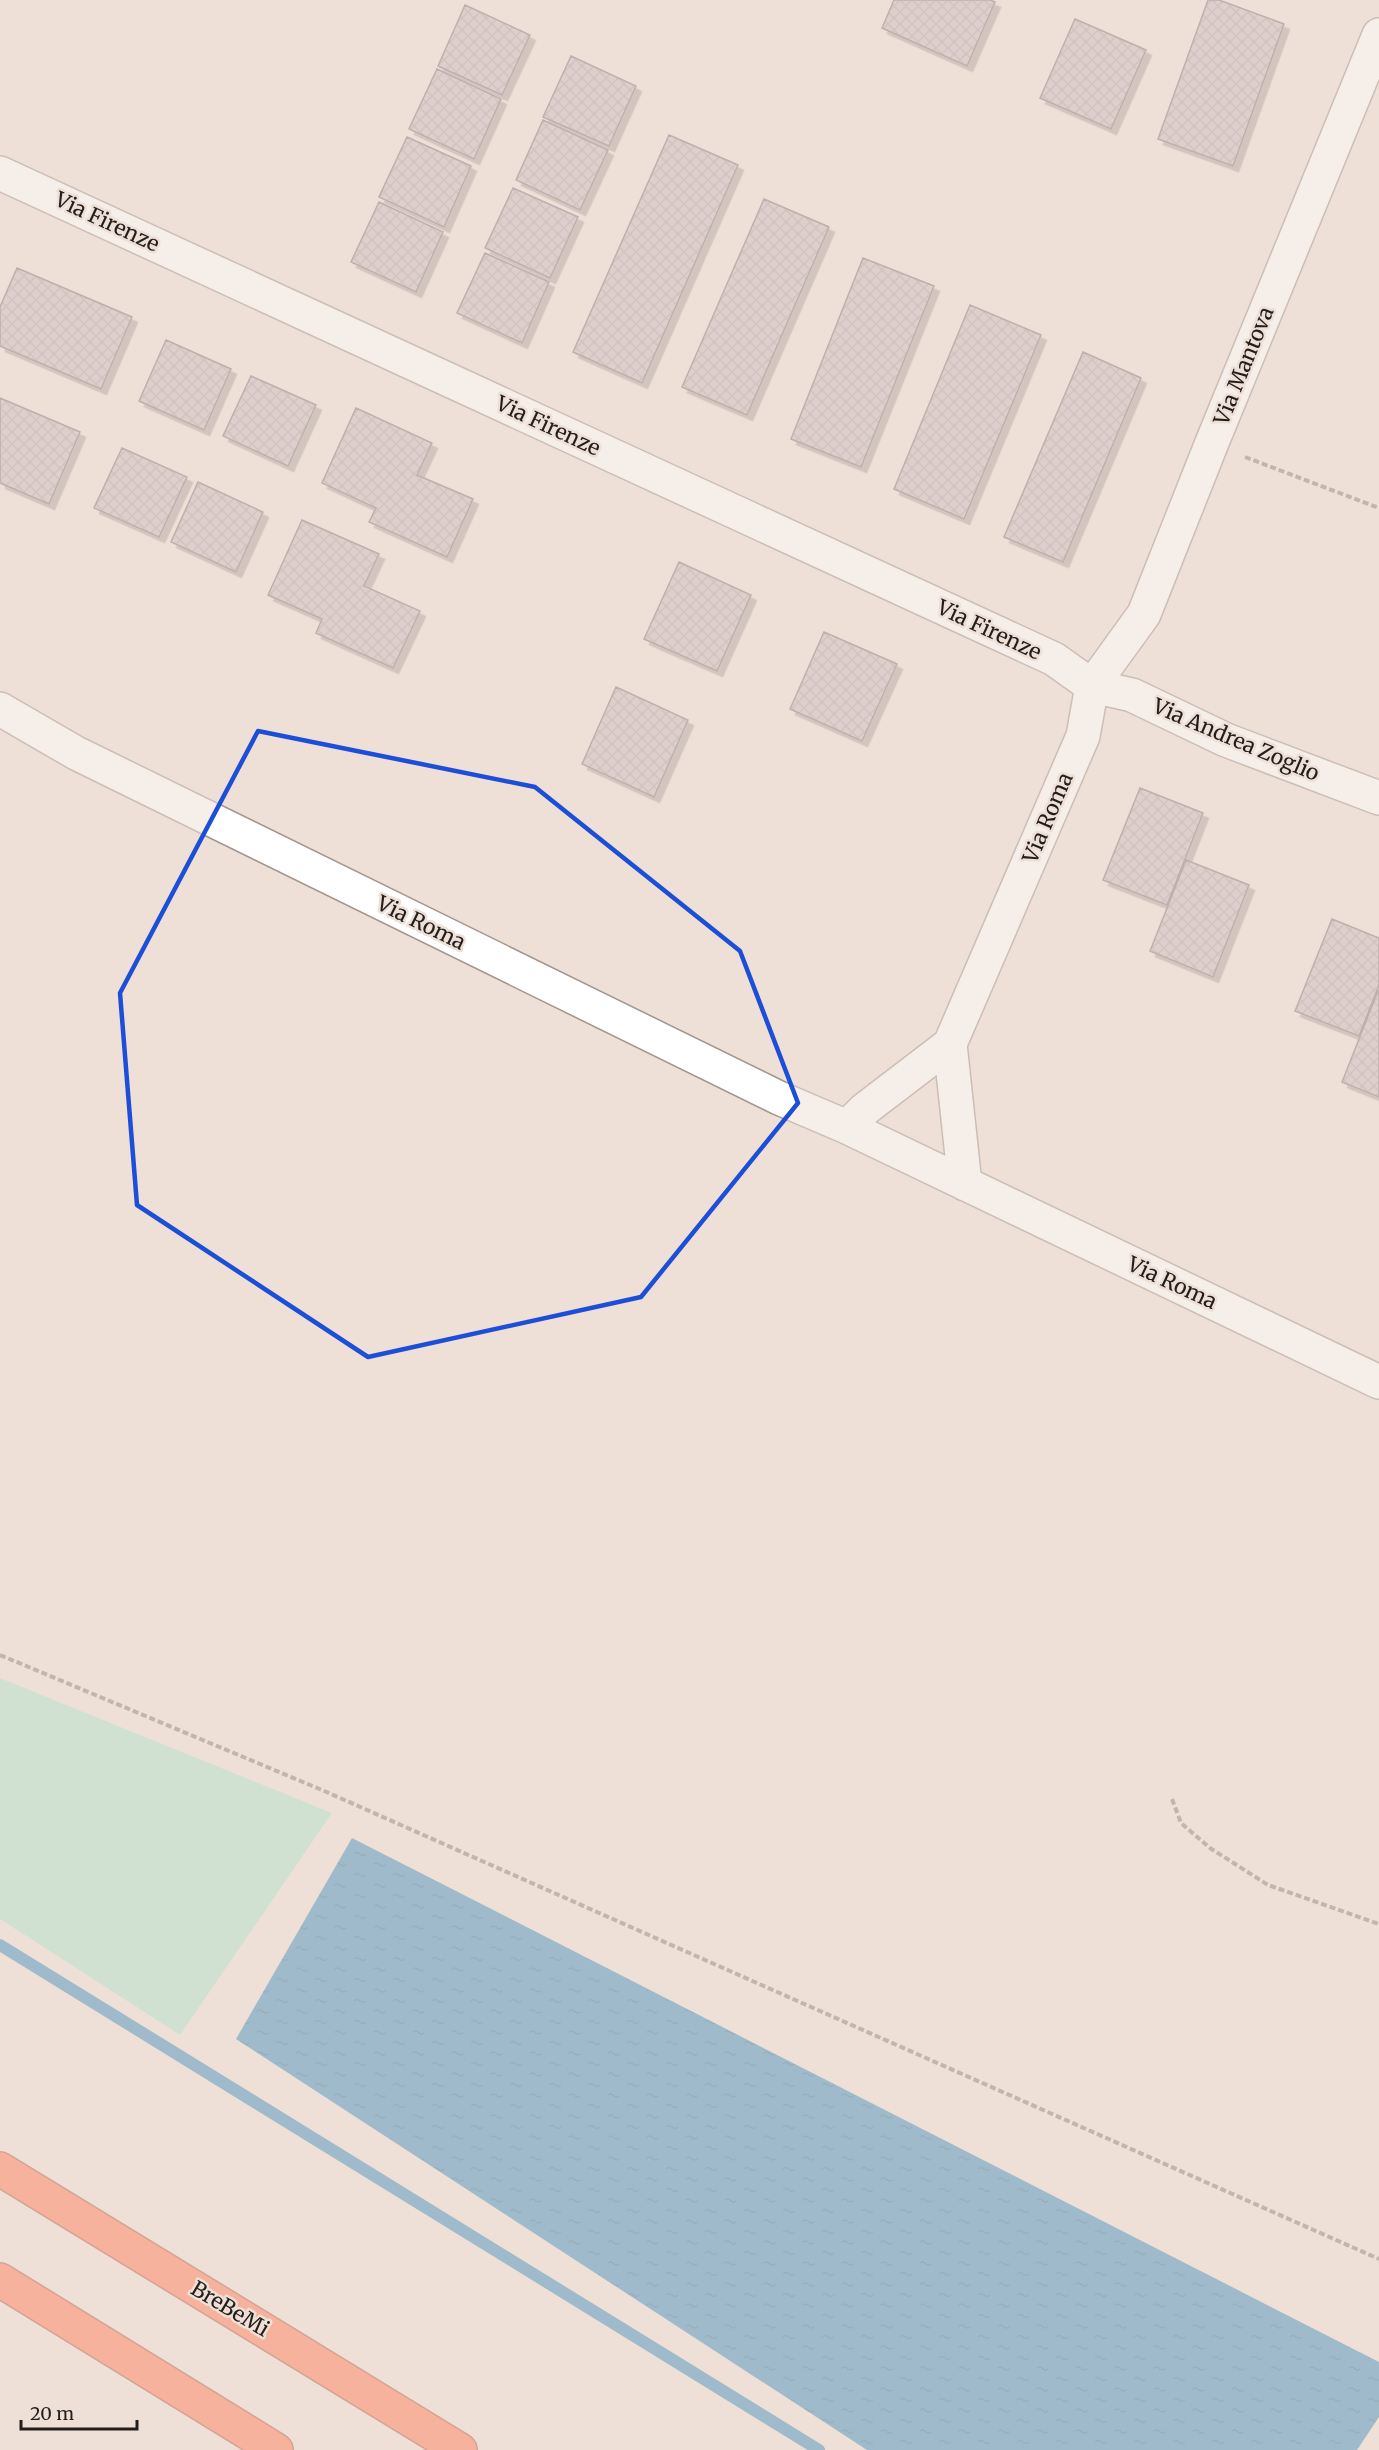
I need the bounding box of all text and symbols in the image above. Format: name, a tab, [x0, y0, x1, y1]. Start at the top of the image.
street label: Via Firenze	[50, 185, 164, 258]
street label: Via Mantova	[1207, 303, 1280, 430]
street label: Via Firenze	[491, 389, 605, 462]
street label: Via Firenze	[932, 593, 1046, 666]
street label: Via Andrea Zoglio	[1148, 692, 1324, 787]
street label: Via Roma	[1016, 769, 1079, 868]
street label: Via Roma	[371, 889, 470, 956]
street label: Via Roma	[1122, 1250, 1221, 1315]
street label: BreBeMi	[186, 2275, 275, 2343]
scale bar	[21, 2393, 136, 2431]
text: 20 m	[30, 2402, 74, 2425]

